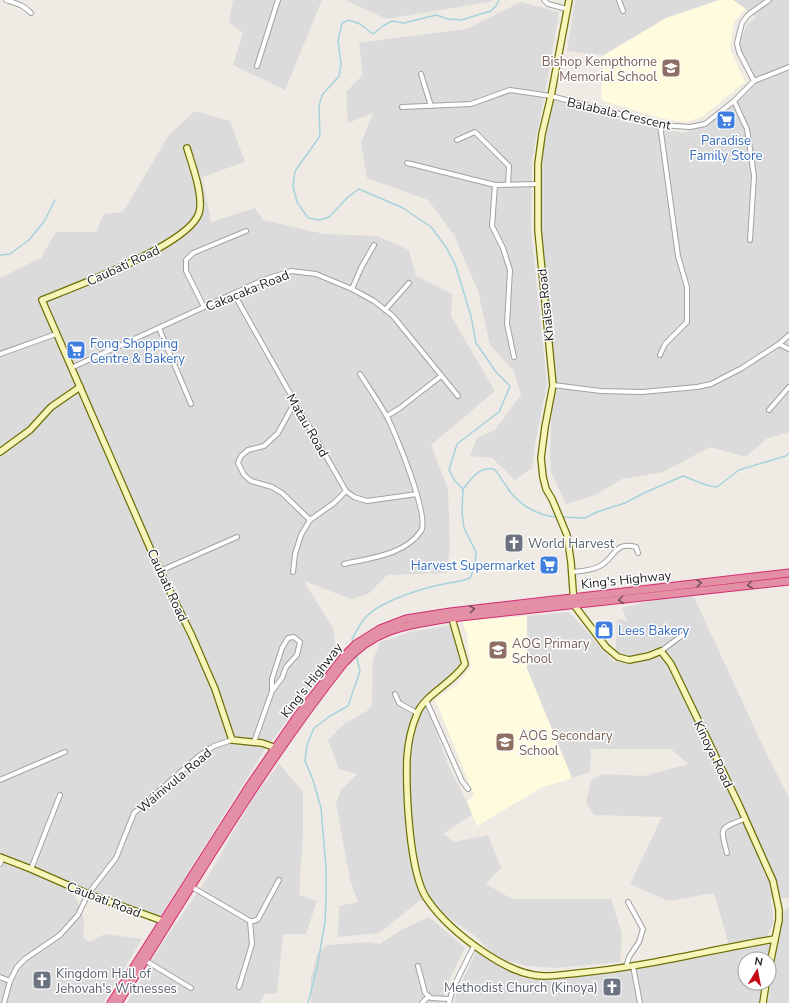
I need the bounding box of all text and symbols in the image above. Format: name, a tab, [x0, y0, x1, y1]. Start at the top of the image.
place label: Bishop Kempthorne Memorial School	[542, 53, 657, 86]
school or university icon: Bishop Kempthorne Memorial School	[660, 57, 682, 79]
street label: Balabala Crescent	[565, 93, 673, 135]
supermarket icon: Paradise Family Store	[715, 109, 737, 131]
place label: Paradise Family Store	[690, 132, 762, 165]
street label: Caubati Road	[84, 241, 163, 291]
street label: Cakacaka Road	[203, 266, 292, 316]
street label: Khalsa Road	[533, 268, 559, 342]
place label: Fong Shopping Centre & Bakery	[90, 335, 185, 368]
supermarket icon: Fong Shopping Centre & Bakery	[65, 339, 87, 361]
street label: Matau Road	[282, 391, 333, 460]
church icon: World Harvest	[503, 532, 525, 554]
place label: World Harvest	[528, 535, 615, 553]
street label: Caubati Road	[142, 546, 192, 625]
supermarket icon: Harvest Supermarket	[538, 554, 560, 576]
place label: Harvest Supermarket	[411, 557, 535, 575]
street label: King's Highway	[580, 566, 672, 594]
one-way arrow	[695, 579, 702, 588]
one-way arrow	[747, 580, 753, 589]
one-way arrow	[618, 595, 624, 604]
one-way arrow	[469, 605, 475, 614]
shop icon: Lees Bakery	[593, 619, 615, 641]
place label: Lees Bakery	[618, 622, 689, 640]
place label: AOG Primary School	[512, 635, 590, 668]
street label: King's Highway	[277, 639, 347, 722]
school or university icon: AOG Primary School	[487, 639, 509, 661]
street label: Kinoya Road	[689, 718, 737, 791]
place label: AOG Secondary School	[519, 727, 613, 760]
school or university icon: AOG Secondary School	[494, 731, 516, 753]
street label: Wainivula Road	[134, 744, 216, 817]
street label: Caubati Road	[64, 877, 143, 922]
north arrow	[737, 951, 777, 991]
text: N	[753, 954, 764, 970]
place label: Kingdom Hall of Jehovah's Witnesses	[55, 965, 177, 998]
church icon: Kingdom Hall of Jehovah's Witnesses	[31, 969, 53, 991]
church icon: Methodist Church (Kinoya)	[601, 976, 623, 998]
place label: Methodist Church (Kinoya)	[444, 979, 598, 997]

